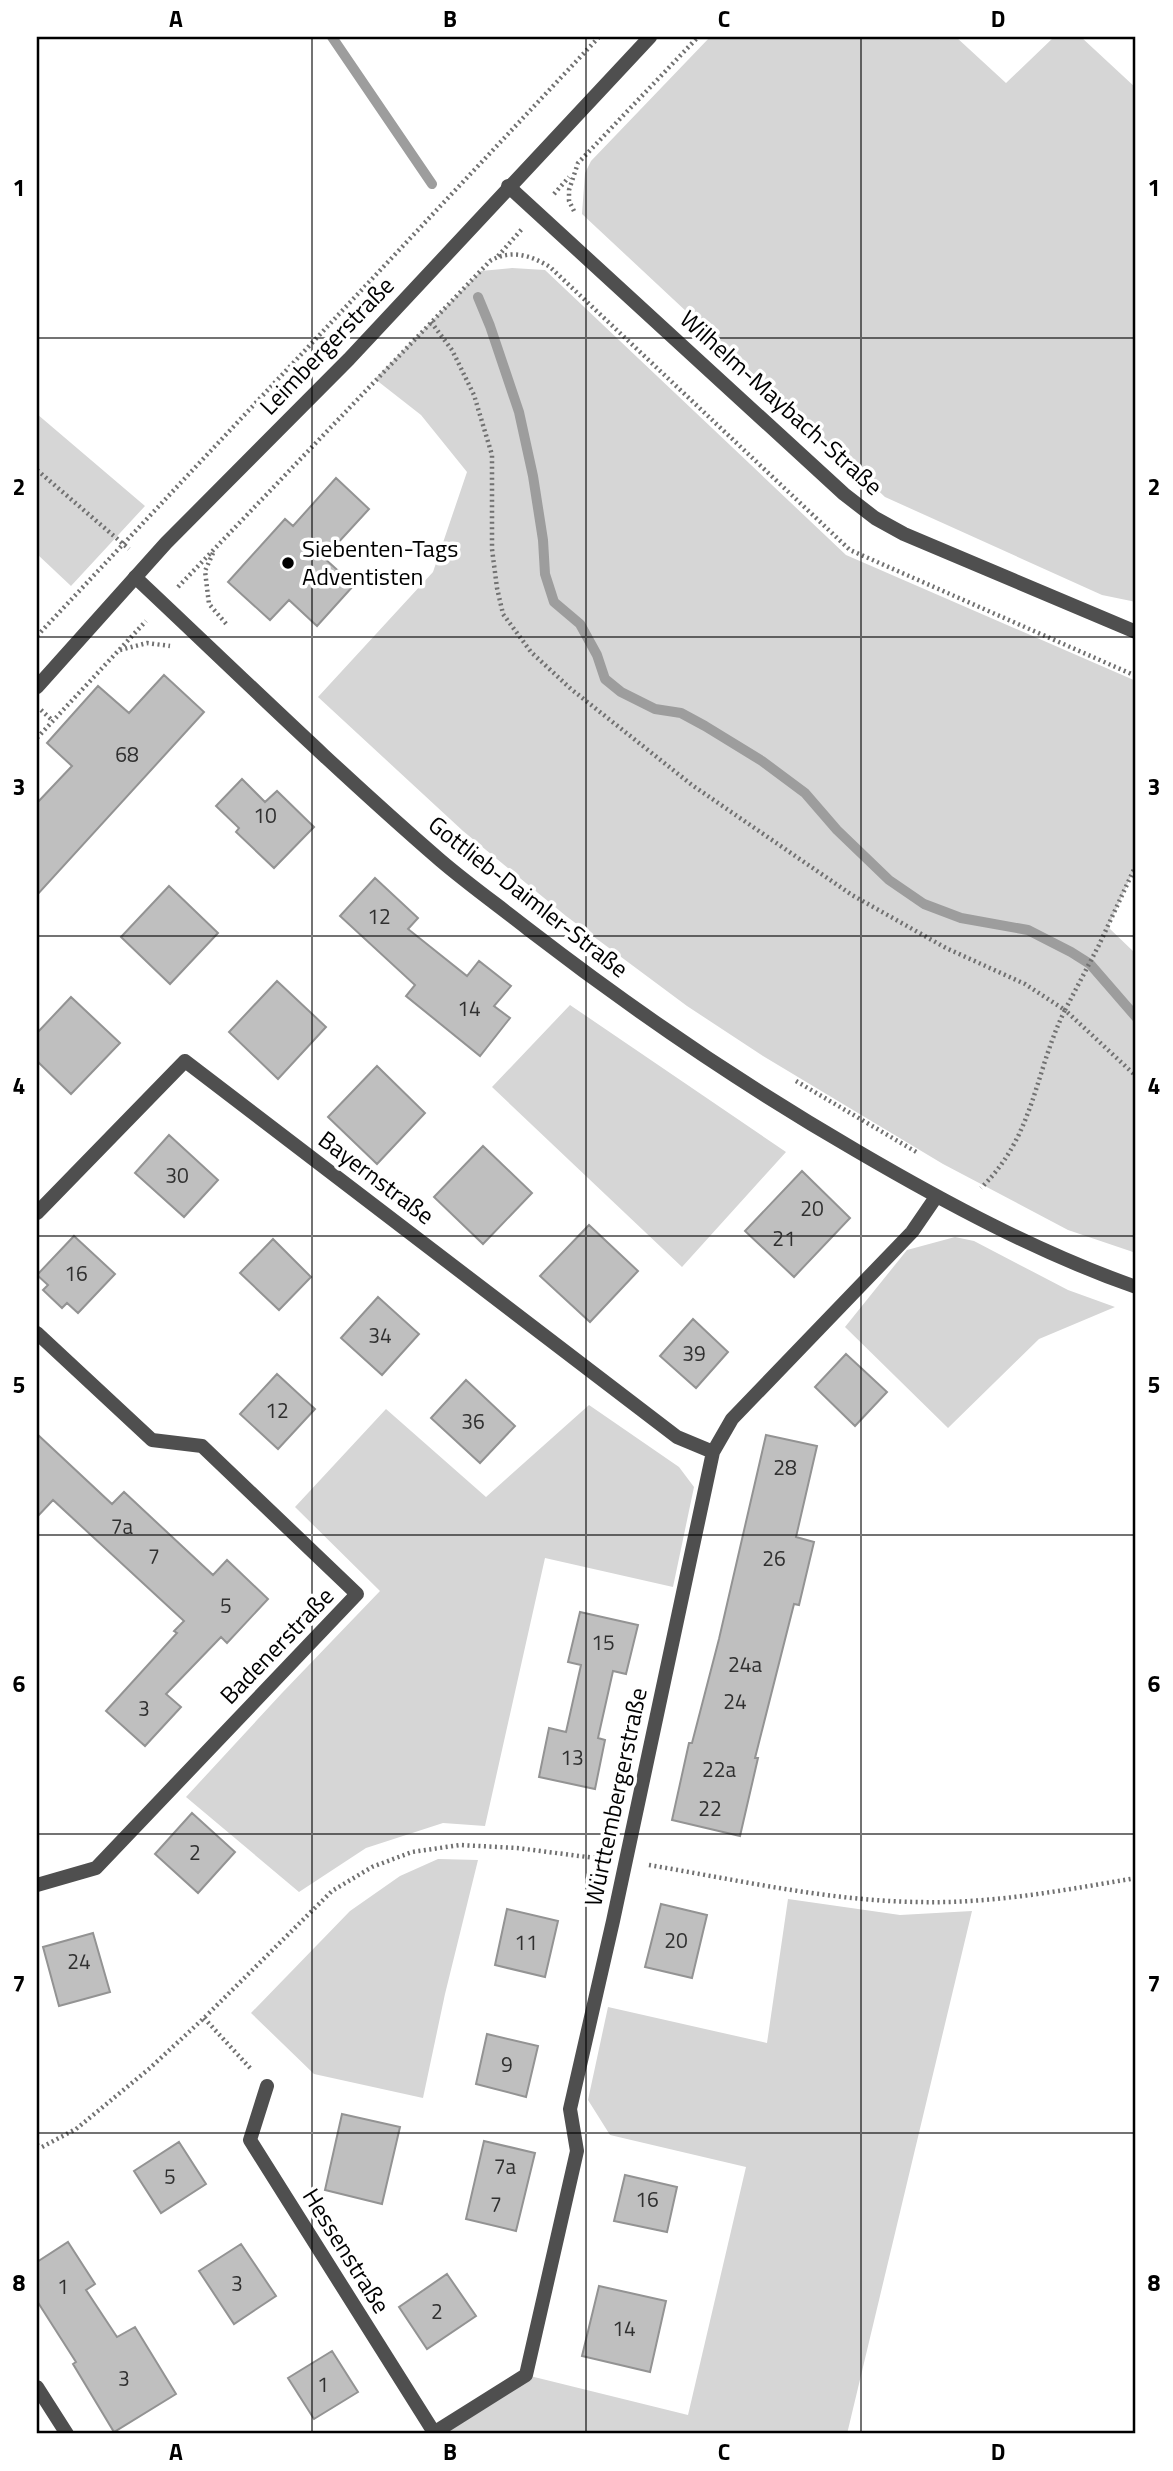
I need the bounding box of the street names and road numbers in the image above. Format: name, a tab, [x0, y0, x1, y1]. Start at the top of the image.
street label: Leimbergerstraße	[251, 268, 402, 423]
street label: Wilhelm-Maybach-Straße	[672, 301, 891, 503]
street label: Gottlieb-Daimler-Straße	[421, 807, 636, 986]
street label: Bayernstraße	[311, 1122, 442, 1233]
street label: Badenerstraße	[211, 1579, 342, 1712]
street label: Württembergerstraße	[574, 1684, 656, 1909]
street label: Hessenstraße	[294, 2181, 400, 2320]

